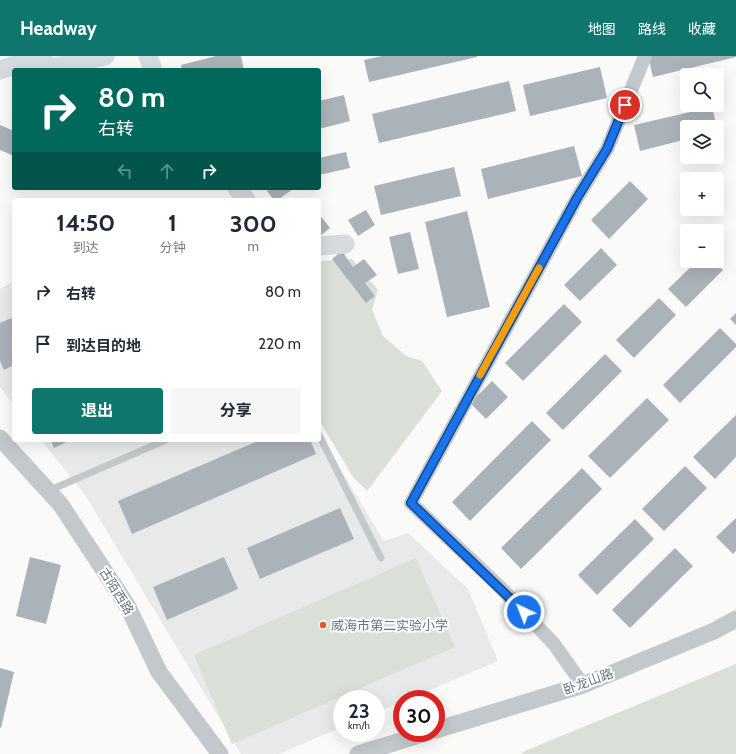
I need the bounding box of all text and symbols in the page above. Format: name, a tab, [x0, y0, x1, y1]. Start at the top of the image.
text: Headway	[20, 17, 97, 40]
text: 地图	[588, 20, 616, 38]
text: 路线	[638, 20, 666, 38]
text: 收藏	[688, 20, 716, 38]
map controls	[680, 68, 724, 268]
button: search	[680, 68, 724, 112]
text: 80 m	[98, 80, 165, 114]
icon: right	[32, 84, 84, 136]
pin	[608, 88, 642, 122]
icon: arrive	[614, 94, 636, 116]
text: 右转	[98, 118, 134, 140]
button: layers	[680, 120, 724, 164]
icon: left	[114, 160, 136, 182]
icon: ahead	[156, 160, 178, 182]
icon: right	[198, 160, 220, 182]
button: +	[680, 172, 724, 216]
text: 14:50	[56, 208, 115, 237]
text: 1	[168, 208, 177, 237]
text: 300	[230, 209, 277, 238]
button: −	[680, 224, 724, 268]
text: m	[248, 238, 259, 254]
text: 到达	[73, 239, 99, 255]
text: 分钟	[160, 239, 186, 255]
icon: right	[32, 281, 54, 303]
text: 80 m	[265, 283, 301, 301]
text: 右转	[66, 285, 96, 303]
icon: arrive	[32, 333, 54, 355]
text: 220 m	[258, 335, 301, 353]
text: 到达目的地	[66, 337, 141, 355]
button: 退出	[32, 388, 163, 434]
button: 分享	[171, 388, 301, 434]
street label: 古陌西路	[96, 565, 138, 617]
position arrow	[503, 591, 545, 633]
place label: 威海市第二实验小学	[331, 617, 448, 633]
marker: 威海市第二实验小学	[318, 620, 328, 630]
street label: 卧龙山路	[561, 665, 615, 697]
speed limit sign: 30	[393, 690, 445, 742]
text: 23	[348, 699, 370, 723]
text: km/h	[348, 719, 370, 732]

